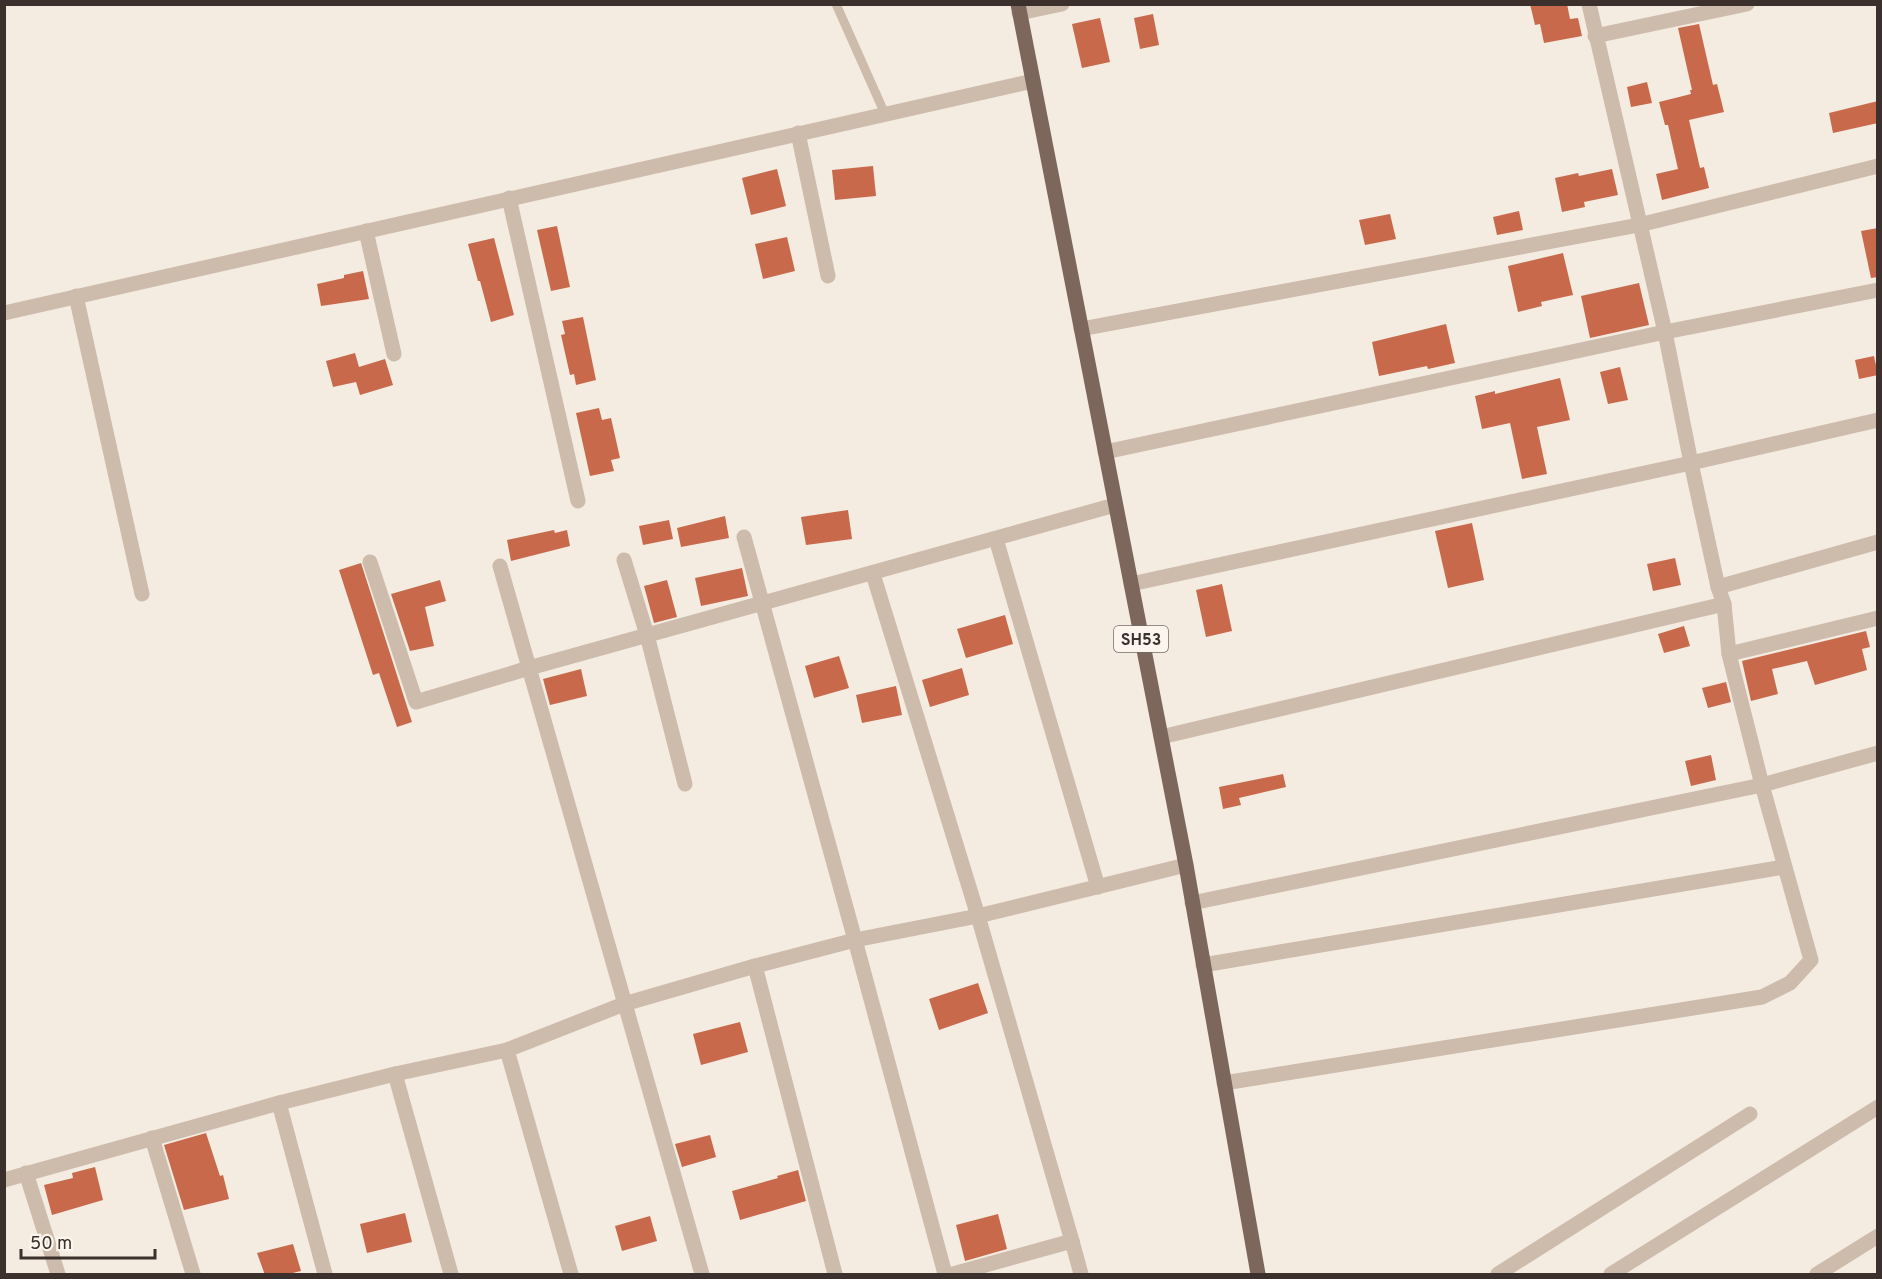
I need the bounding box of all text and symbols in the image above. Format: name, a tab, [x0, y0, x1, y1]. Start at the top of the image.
road number: SH53	[1114, 626, 1168, 652]
scale bar	[21, 1222, 154, 1260]
text: 50 m	[30, 1233, 72, 1256]

